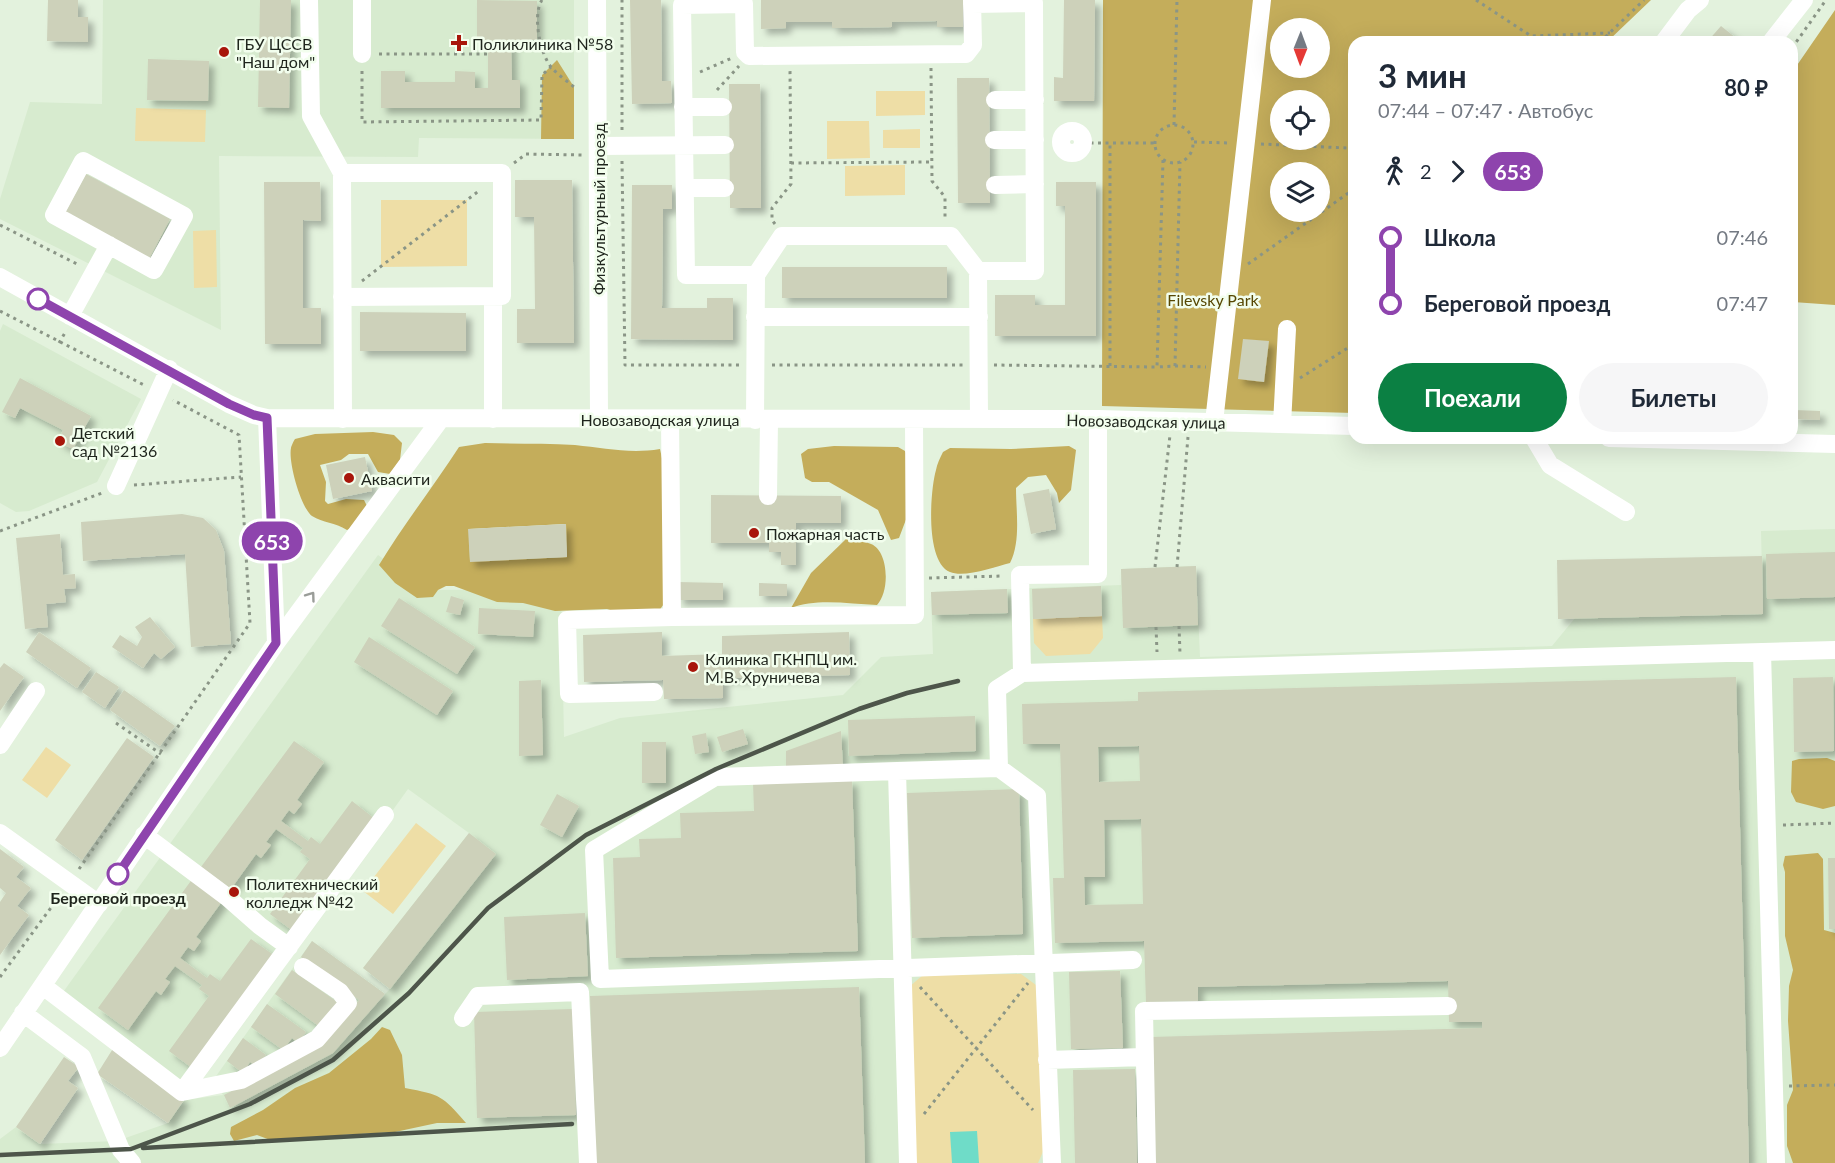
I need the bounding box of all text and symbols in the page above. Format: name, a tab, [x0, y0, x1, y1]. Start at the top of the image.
north arrow	[1270, 18, 1330, 78]
map controls	[1270, 18, 1330, 222]
place label: ГБУ ЦССВ "Наш дом"	[236, 34, 315, 71]
marker: Поликлиника №58	[450, 34, 468, 52]
place label: Поликлиника №58	[472, 34, 613, 53]
marker: ГБУ ЦССВ "Наш дом"	[217, 45, 231, 59]
text: 3 мин	[1378, 55, 1467, 95]
text: 80 ₽	[1724, 74, 1768, 101]
button: locate	[1270, 90, 1330, 150]
text: 07:44 – 07:47 · Автобус	[1378, 98, 1593, 122]
street label: Физкультурный проезд	[589, 123, 608, 295]
icon: walk	[1378, 155, 1411, 188]
icon: forward	[1441, 155, 1474, 188]
text: 2	[1420, 159, 1432, 183]
text: 653	[1495, 159, 1531, 184]
button: layers	[1270, 162, 1330, 222]
text: Школа	[1424, 224, 1496, 251]
text: 07:46	[1717, 225, 1768, 249]
unlabelled marker	[27, 288, 49, 310]
park label: Filevsky Park	[1167, 290, 1260, 309]
text: Береговой проезд	[1424, 290, 1610, 317]
text: 07:47	[1717, 291, 1768, 315]
button: Поехали	[1378, 363, 1567, 432]
button: Билеты	[1579, 363, 1768, 432]
street label: Новозаводская улица	[580, 410, 740, 429]
street label: Новозаводская улица	[1066, 410, 1226, 432]
place label: Детский сад №2136	[72, 423, 157, 460]
marker: Детский сад №2136	[53, 434, 67, 448]
place label: Аквасити	[361, 469, 430, 488]
marker: Аквасити	[342, 471, 356, 485]
line badge: 653	[238, 522, 306, 560]
place label: Пожарная часть	[766, 524, 885, 543]
marker: Пожарная часть	[747, 526, 761, 540]
text: 653	[254, 529, 290, 554]
one-way arrow	[303, 591, 314, 602]
place label: Клиника ГКНПЦ им. М.В. Хруничева	[705, 649, 857, 686]
marker: Клиника ГКНПЦ им. М.В. Хруничева	[686, 660, 700, 674]
marker: Береговой проезд	[107, 863, 129, 885]
place label: Политехнический колледж №42	[246, 874, 378, 911]
marker: Политехнический колледж №42	[227, 885, 241, 899]
place label: Береговой проезд	[50, 888, 186, 907]

